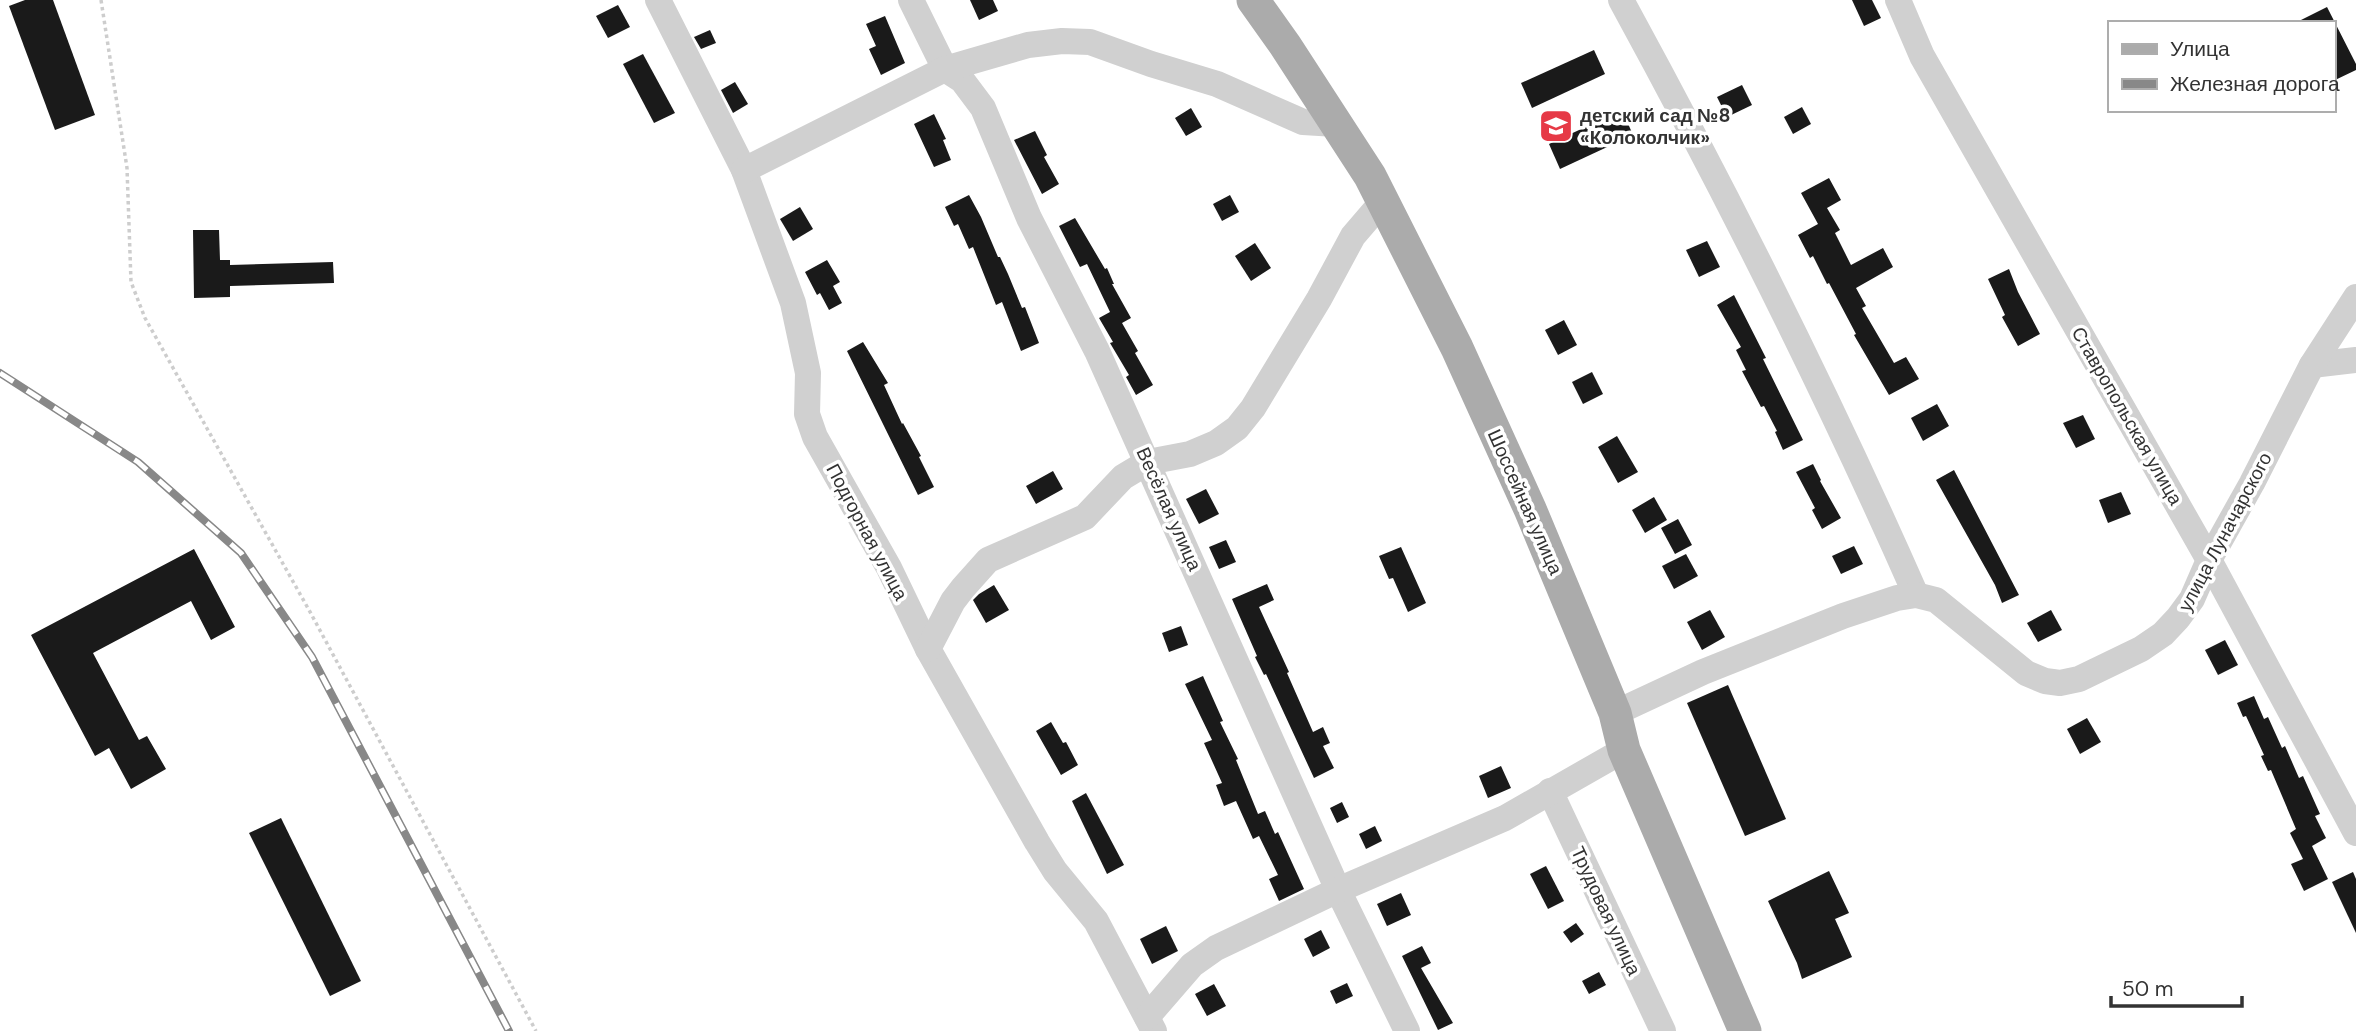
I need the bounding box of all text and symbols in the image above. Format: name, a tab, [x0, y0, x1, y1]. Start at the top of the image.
legend	[2108, 21, 2335, 112]
text: Улица	[2170, 35, 2230, 63]
text: Железная дорога	[2170, 70, 2340, 98]
place label: детский сад №8 «Колоколчик»	[1580, 103, 1730, 150]
school or university icon: детский сад №8 «Колоколчик»	[1537, 107, 1575, 145]
street label: Ставропольская улица	[2066, 322, 2188, 510]
street label: Шоссейная улица	[1482, 425, 1568, 579]
street label: Весёлая улица	[1131, 443, 1208, 575]
street label: улица Луначарского	[2172, 448, 2278, 616]
street label: Подгорная улица	[820, 459, 914, 605]
street label: Трудовая улица	[1565, 843, 1647, 980]
scale bar	[2111, 964, 2242, 1008]
text: 50 m	[2122, 975, 2173, 1003]

